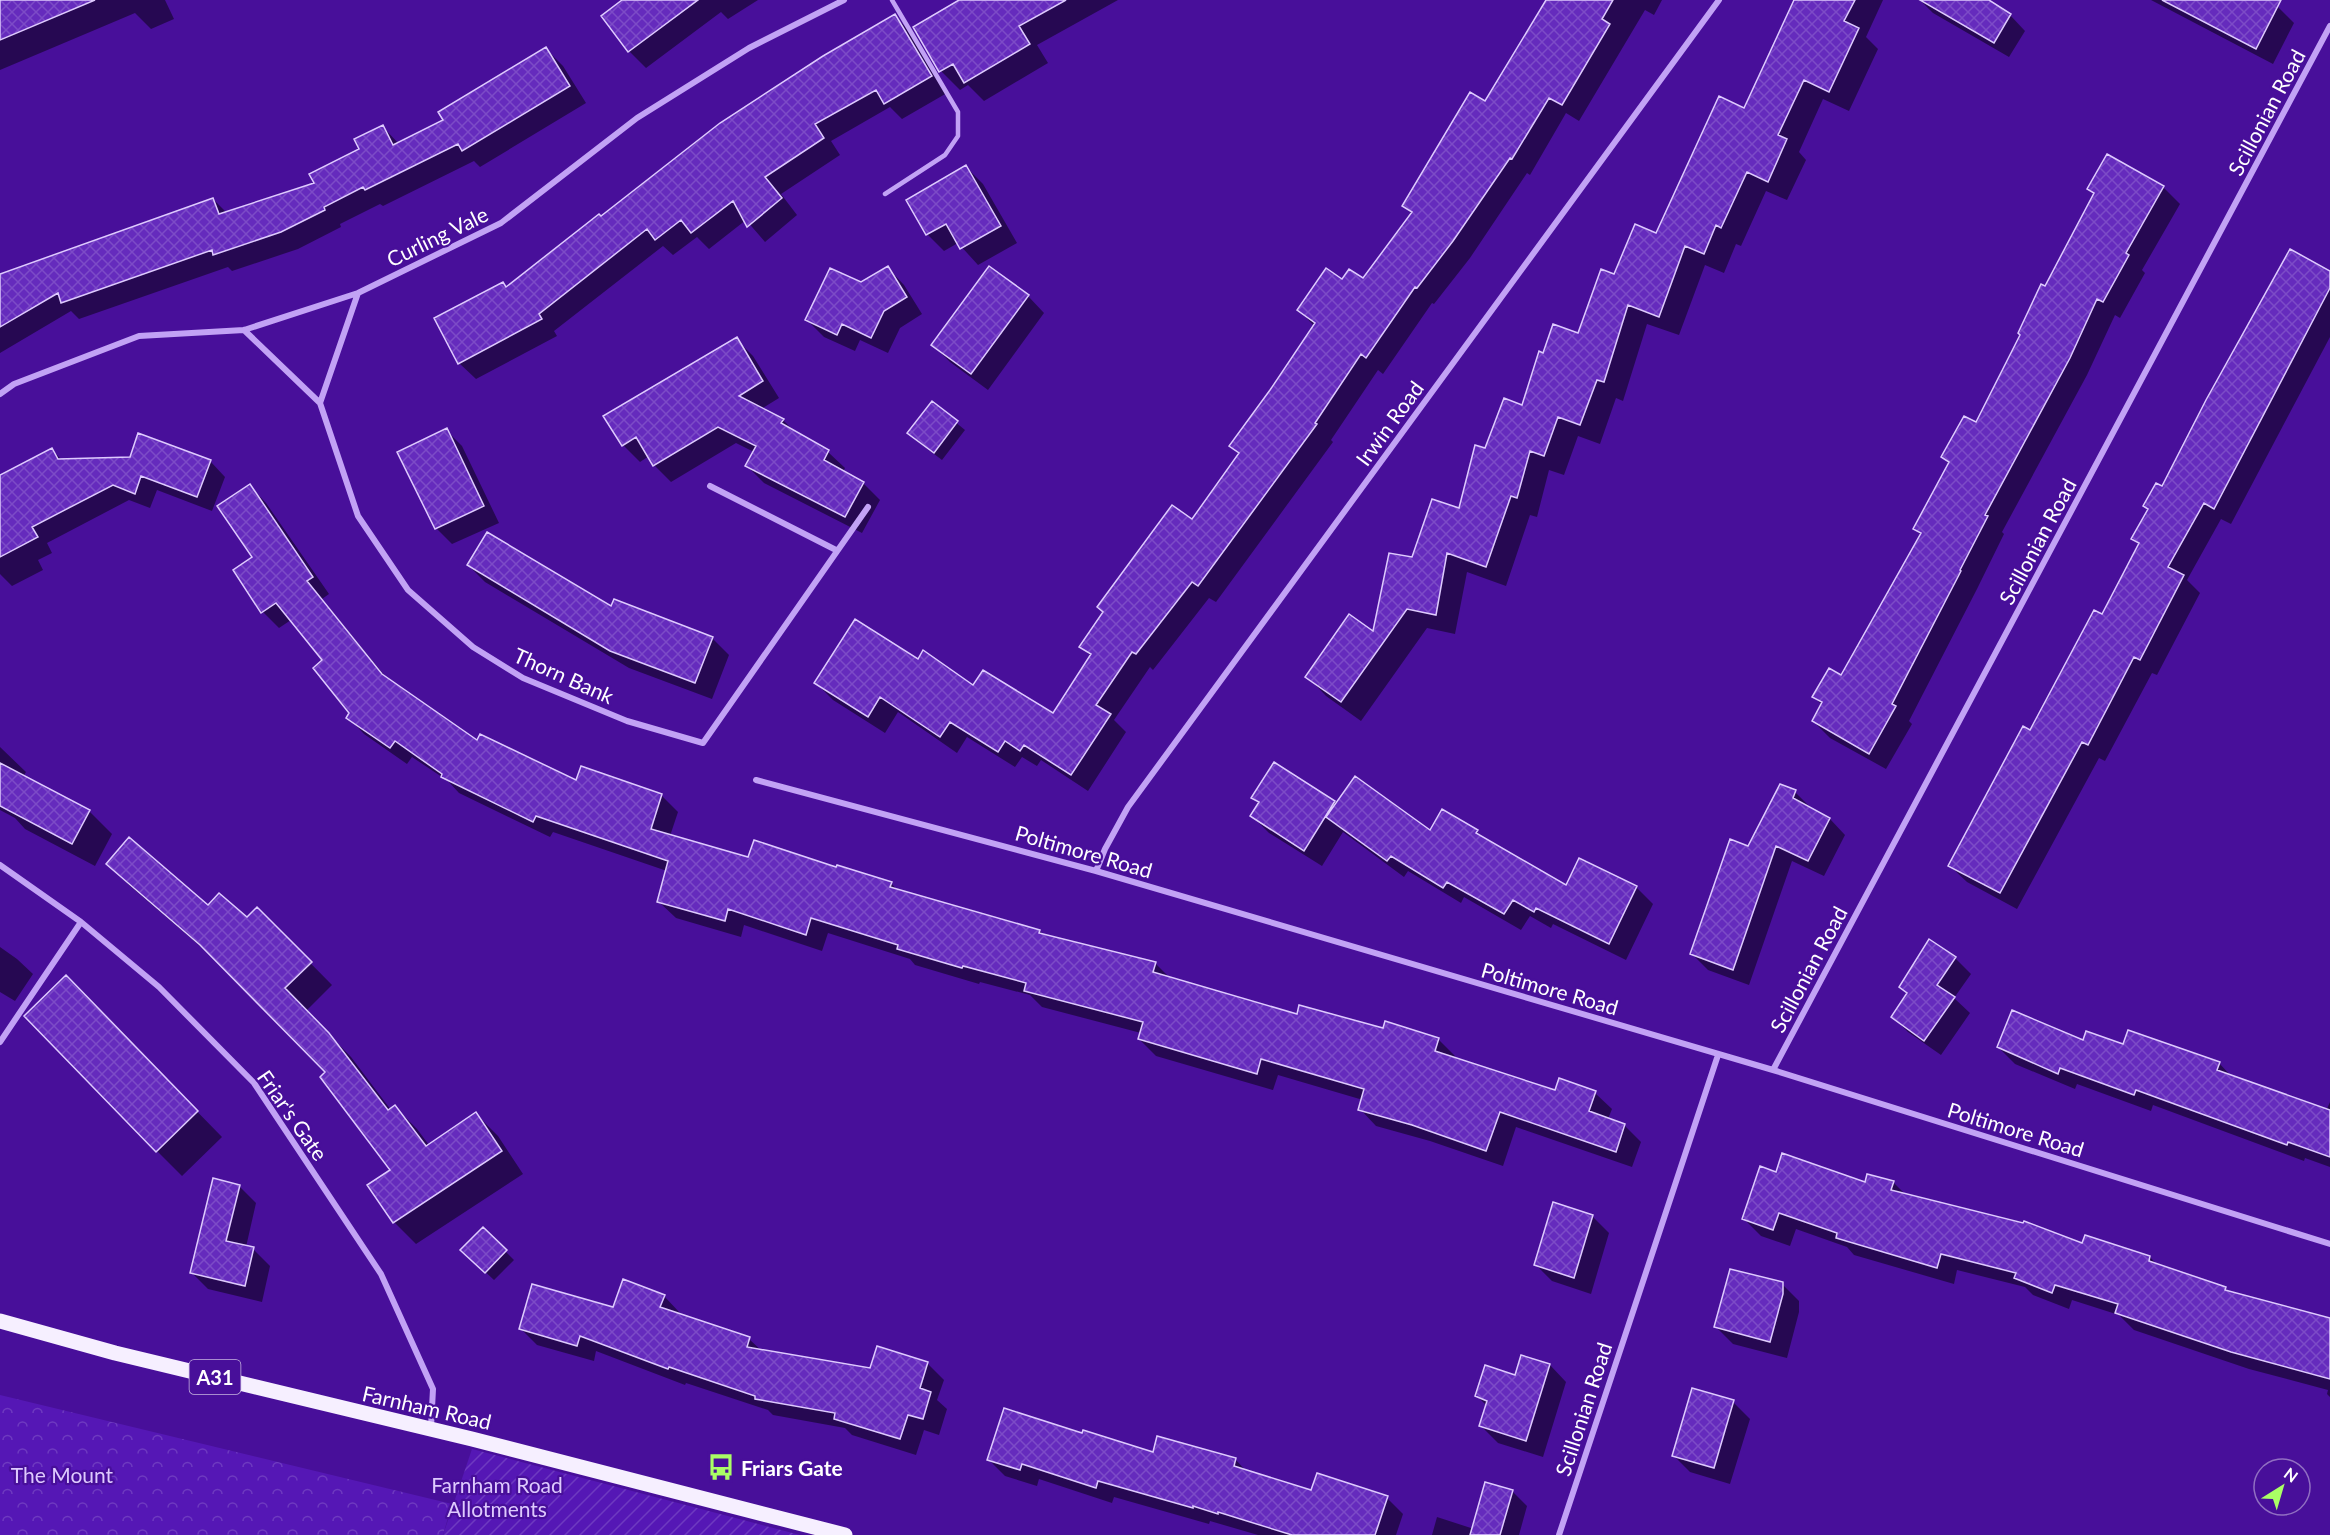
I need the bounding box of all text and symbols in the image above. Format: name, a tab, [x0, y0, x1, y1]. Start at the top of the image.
street label: Scillonian Road	[2222, 45, 2310, 179]
street label: Curling Vale	[382, 201, 492, 271]
street label: Irwin Road	[1350, 376, 1428, 470]
street label: Scillonian Road	[1993, 474, 2081, 608]
street label: Thorn Bank	[510, 642, 618, 708]
street label: Poltimore Road	[1013, 820, 1155, 882]
street label: Scillonian Road	[1764, 902, 1852, 1036]
street label: Poltimore Road	[1479, 957, 1621, 1019]
street label: Friar's Gate	[253, 1065, 333, 1165]
street label: Poltimore Road	[1945, 1096, 2087, 1162]
street label: Scillonian Road	[1550, 1339, 1616, 1479]
road number: A31	[190, 1360, 240, 1394]
street label: Farnham Road	[360, 1380, 494, 1434]
bus stop icon: Friars Gate	[706, 1452, 736, 1482]
place label: Friars Gate	[741, 1455, 843, 1480]
north arrow	[2252, 1457, 2312, 1517]
park label: The Mount	[11, 1462, 114, 1487]
text: N	[2281, 1463, 2302, 1486]
park label: Farnham Road Allotments	[431, 1472, 563, 1521]

